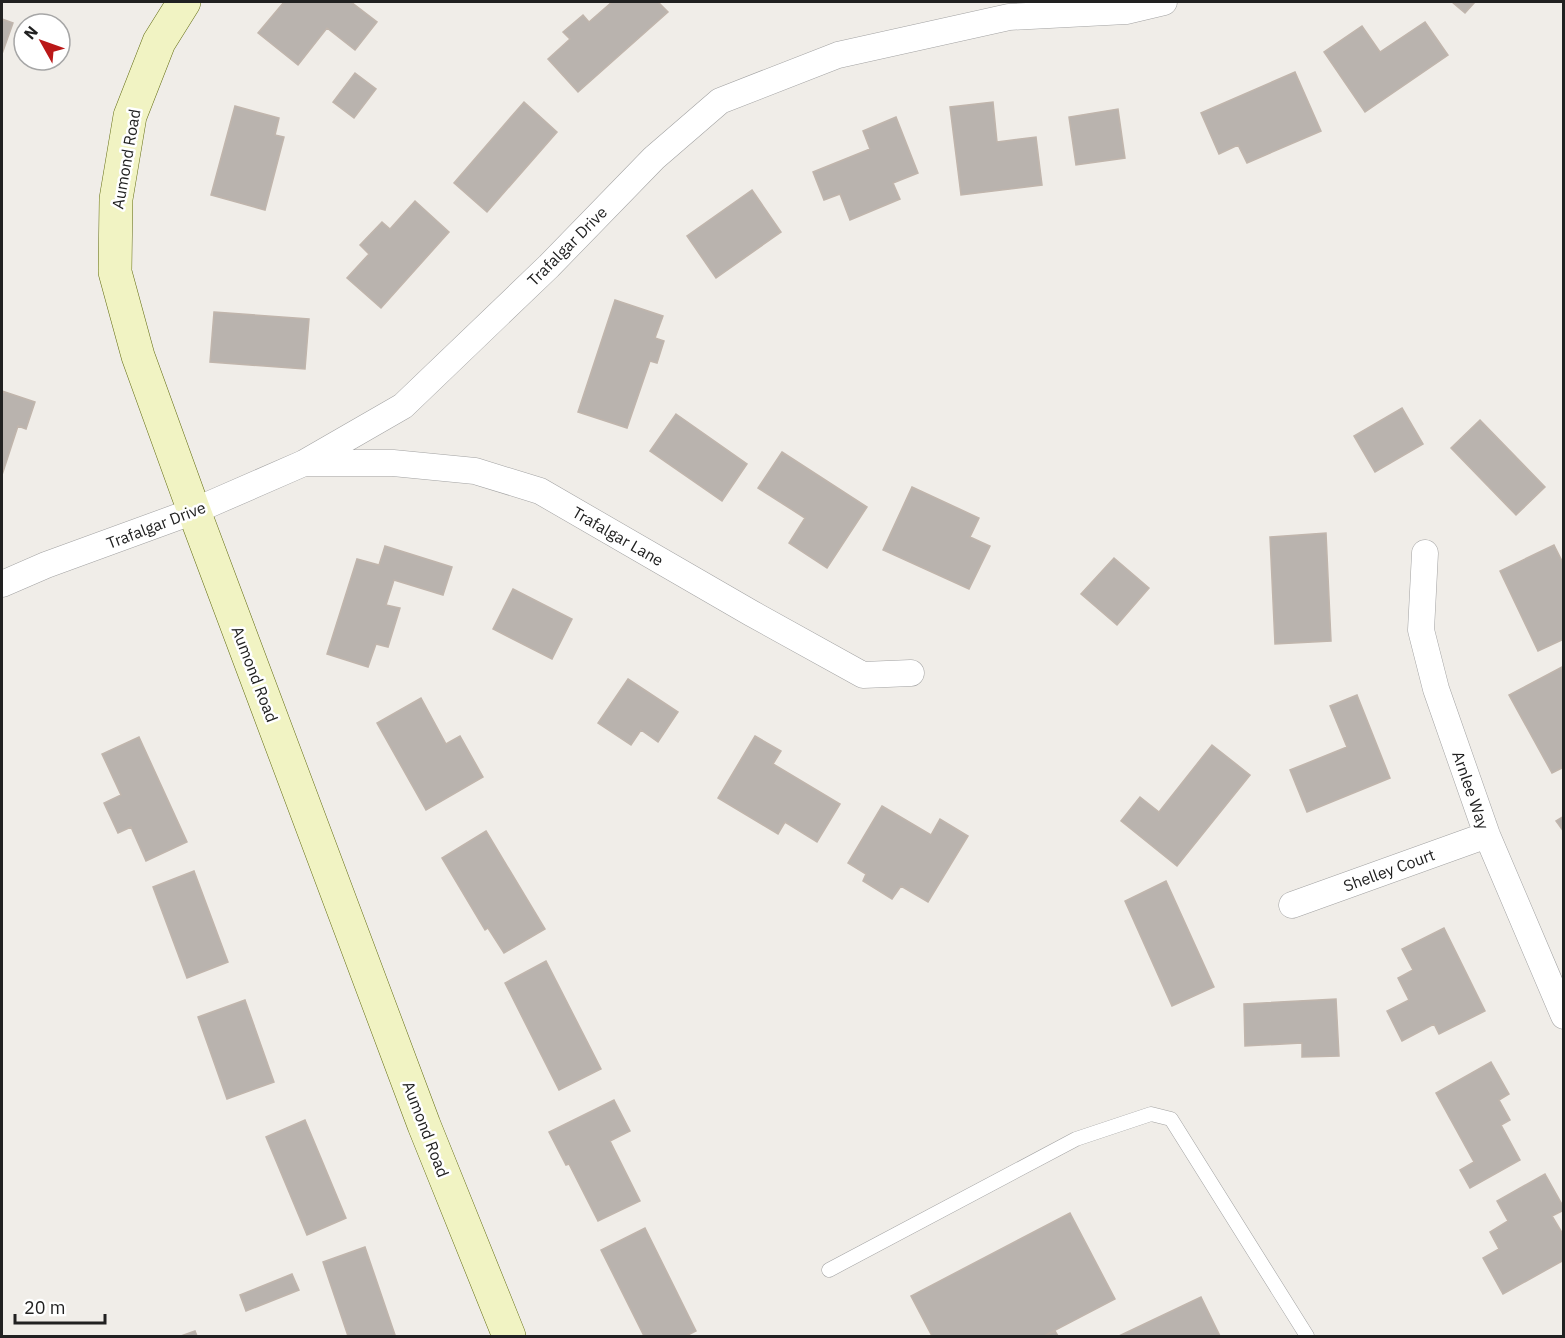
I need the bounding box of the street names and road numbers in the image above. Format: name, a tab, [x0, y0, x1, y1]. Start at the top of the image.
street label: Aumond Road	[107, 107, 145, 211]
street label: Trafalgar Drive	[523, 202, 611, 290]
street label: Trafalgar Drive	[104, 497, 209, 553]
street label: Trafalgar Lane	[569, 502, 667, 570]
street label: Aumond Road	[228, 623, 282, 725]
street label: Arnlee Way	[1448, 748, 1494, 832]
street label: Shelley Court	[1341, 844, 1437, 896]
street label: Aumond Road	[399, 1078, 453, 1180]

